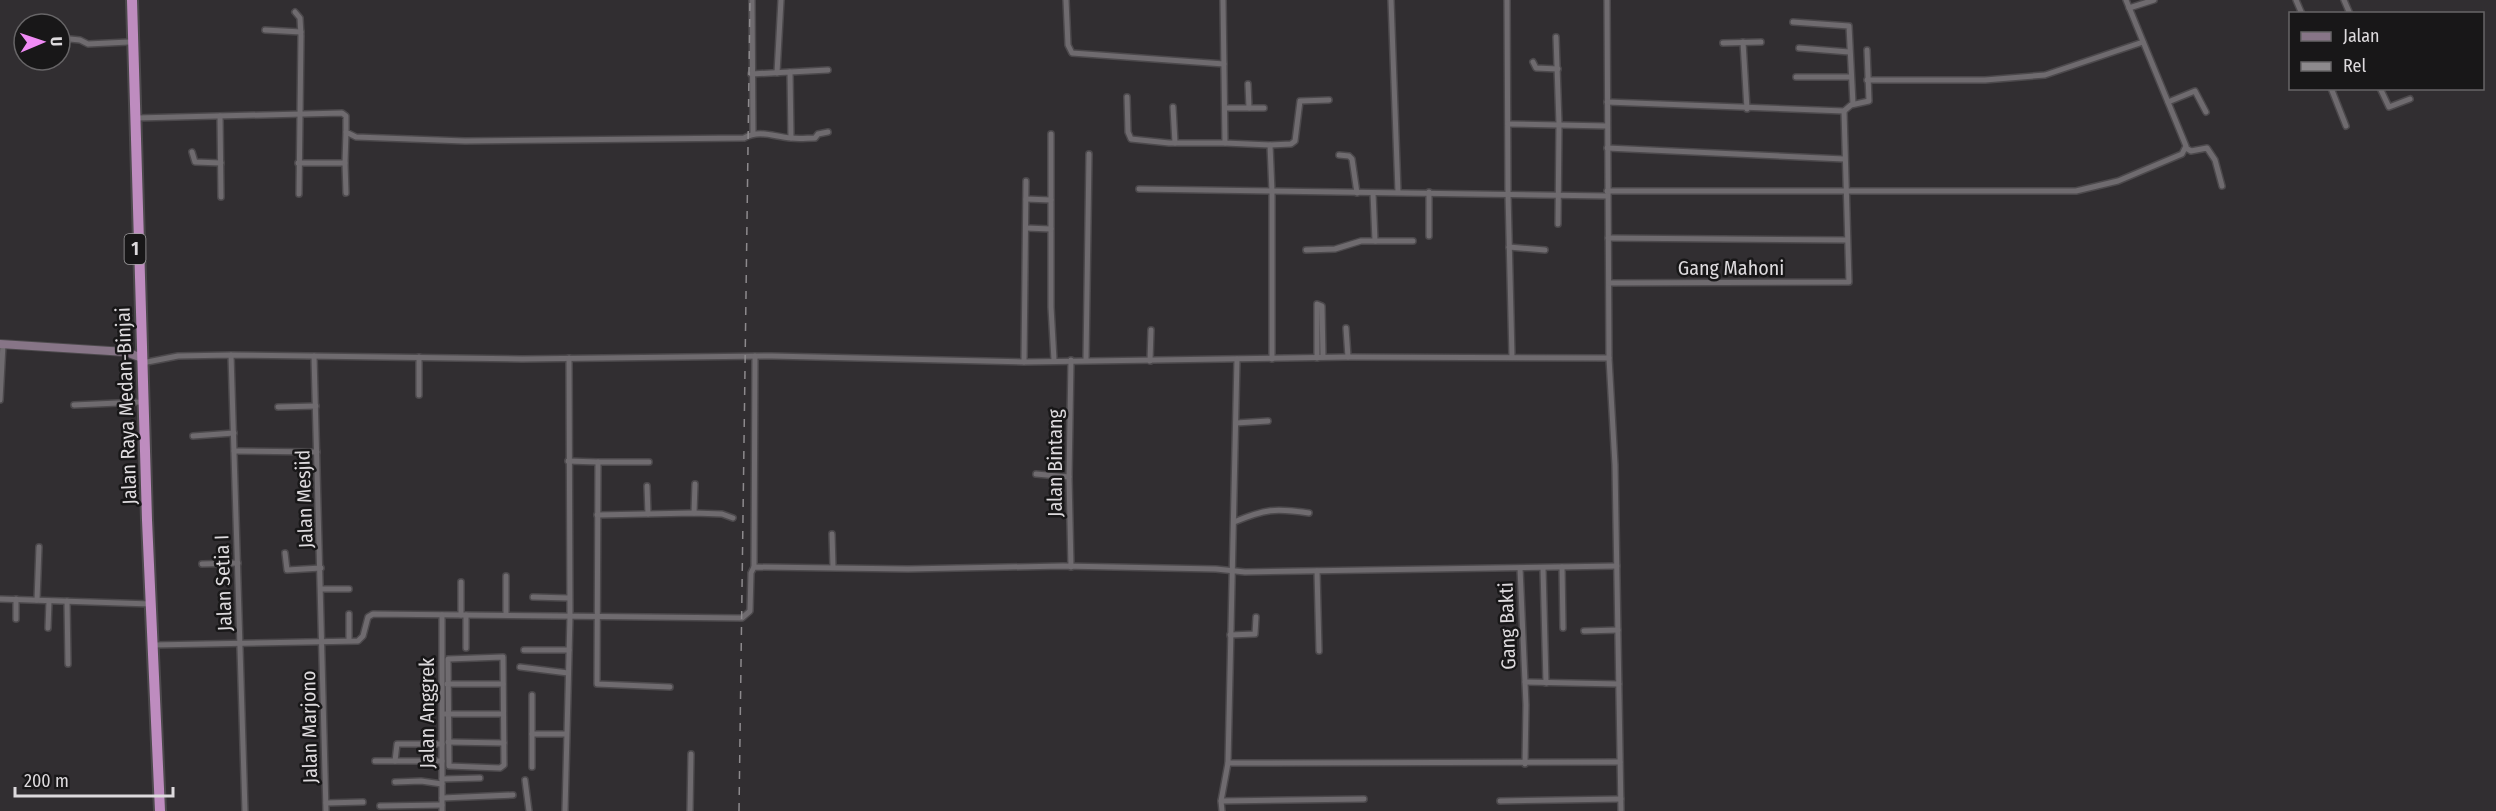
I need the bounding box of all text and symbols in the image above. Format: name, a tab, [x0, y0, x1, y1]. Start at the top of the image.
north arrow	[12, 12, 72, 72]
legend	[2289, 12, 2484, 90]
text: Jalan	[2343, 25, 2380, 47]
text: U	[47, 36, 66, 47]
text: Rel	[2343, 55, 2366, 77]
road number: 1	[124, 234, 146, 264]
street label: Gang Mahoni	[1678, 256, 1784, 280]
street label: Jalan Raya Medan-Binjai	[111, 307, 141, 505]
street label: Jalan Bintang	[1043, 408, 1067, 517]
street label: Jalan Mesjid	[290, 449, 318, 549]
street label: Jalan Setia I	[209, 534, 237, 632]
street label: Gang Bakti	[1493, 582, 1521, 670]
street label: Jalan Anggrek	[415, 657, 439, 768]
street label: Jalan Marjono	[296, 670, 322, 784]
scale bar	[15, 760, 172, 798]
text: 200 m	[24, 770, 69, 792]

